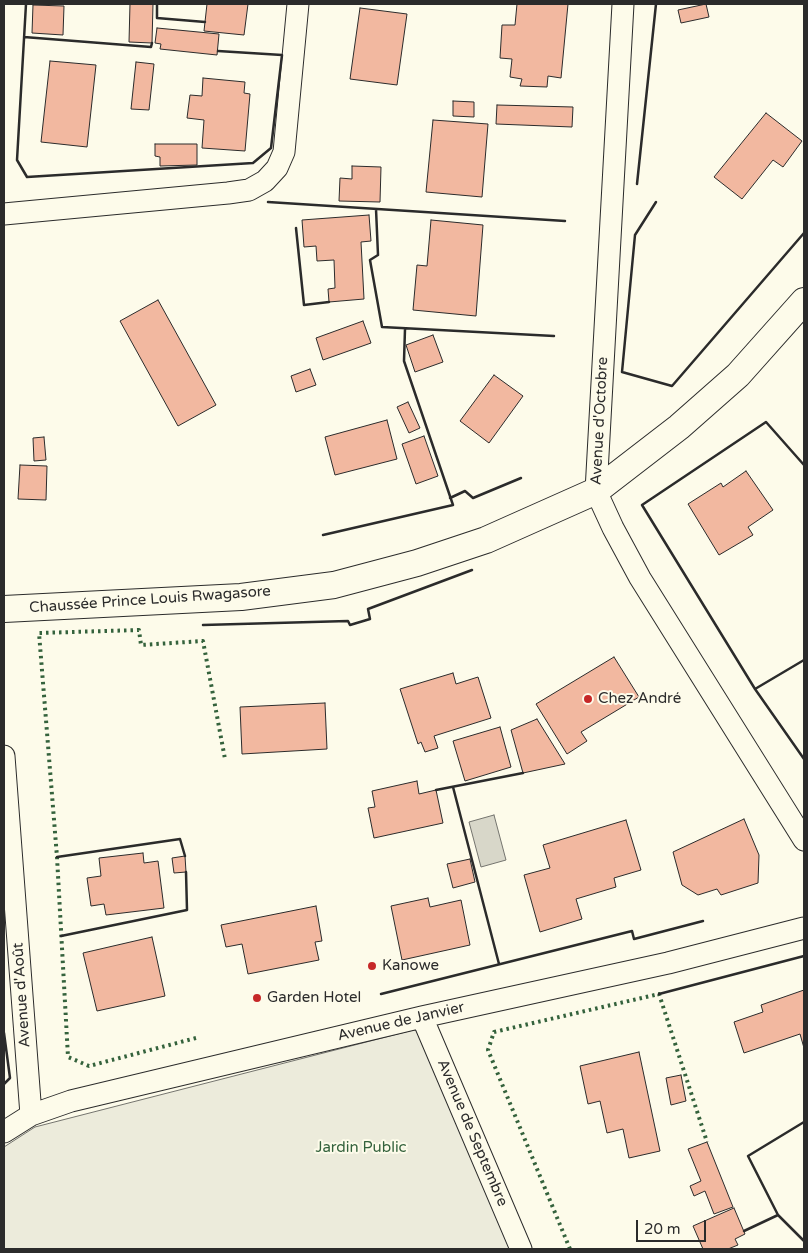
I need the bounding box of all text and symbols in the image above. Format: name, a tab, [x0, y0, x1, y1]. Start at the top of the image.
street label: Avenue d'Octobre	[588, 356, 612, 486]
street label: Chaussée Prince Louis Rwagasore	[29, 583, 271, 617]
place label: Chez André	[598, 690, 681, 708]
marker: Chez André	[582, 693, 594, 705]
street label: Avenue d'Août	[9, 942, 35, 1048]
place label: Kanowe	[382, 957, 439, 975]
marker: Kanowe	[366, 960, 378, 972]
place label: Garden Hotel	[267, 989, 361, 1007]
marker: Garden Hotel	[251, 992, 263, 1004]
street label: Avenue de Janvier	[336, 999, 466, 1045]
street label: Avenue de Septembre	[433, 1057, 511, 1209]
park label: Jardin Public	[315, 1139, 407, 1157]
scale bar	[638, 1210, 708, 1242]
text: 20 m	[644, 1220, 681, 1238]

